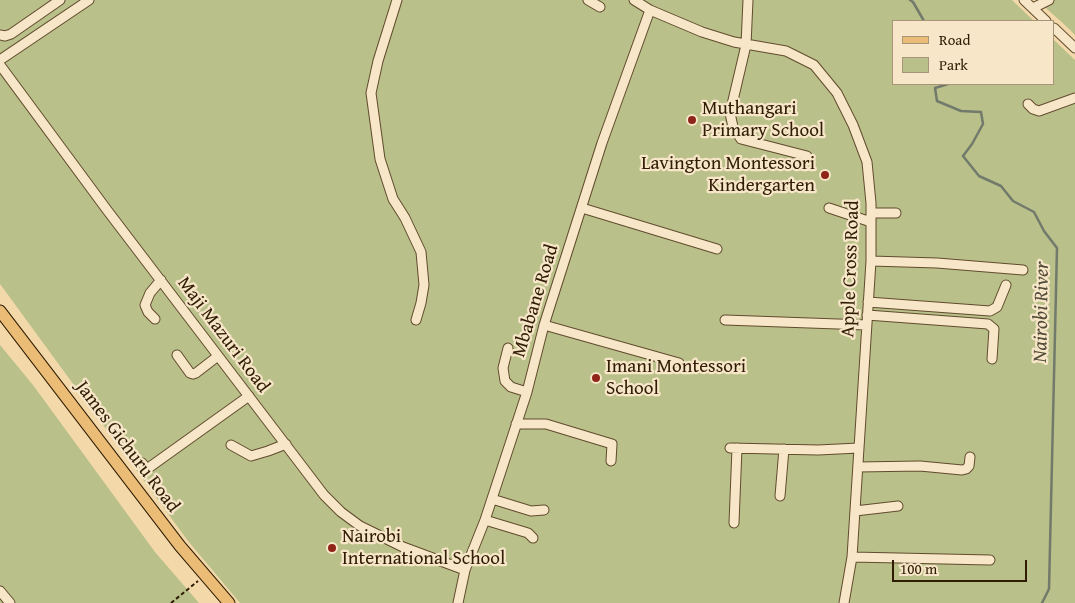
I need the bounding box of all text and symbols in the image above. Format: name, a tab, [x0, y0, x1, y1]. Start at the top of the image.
legend	[892, 20, 1055, 85]
text: Road	[939, 29, 970, 50]
text: Park	[939, 54, 968, 75]
place label: Muthangari Primary School	[702, 98, 824, 142]
marker: Muthangari Primary School	[686, 114, 698, 126]
place label: Lavington Montessori Kindergarten	[641, 153, 815, 197]
marker: Lavington Montessori Kindergarten	[819, 169, 831, 181]
street label: Apple Cross Road	[837, 200, 865, 338]
street label: Mbabane Road	[508, 242, 564, 360]
water label: Nairobi River	[1029, 261, 1055, 363]
street label: Maji Mazuri Road	[172, 272, 274, 398]
place label: Imani Montessori School	[606, 356, 746, 400]
marker: Imani Montessori School	[590, 372, 602, 384]
street label: James Gichuru Road	[70, 377, 184, 517]
place label: Nairobi International School	[342, 526, 505, 570]
marker: Nairobi International School	[326, 542, 338, 554]
scale bar	[895, 550, 1030, 582]
text: 100 m	[900, 558, 937, 579]

